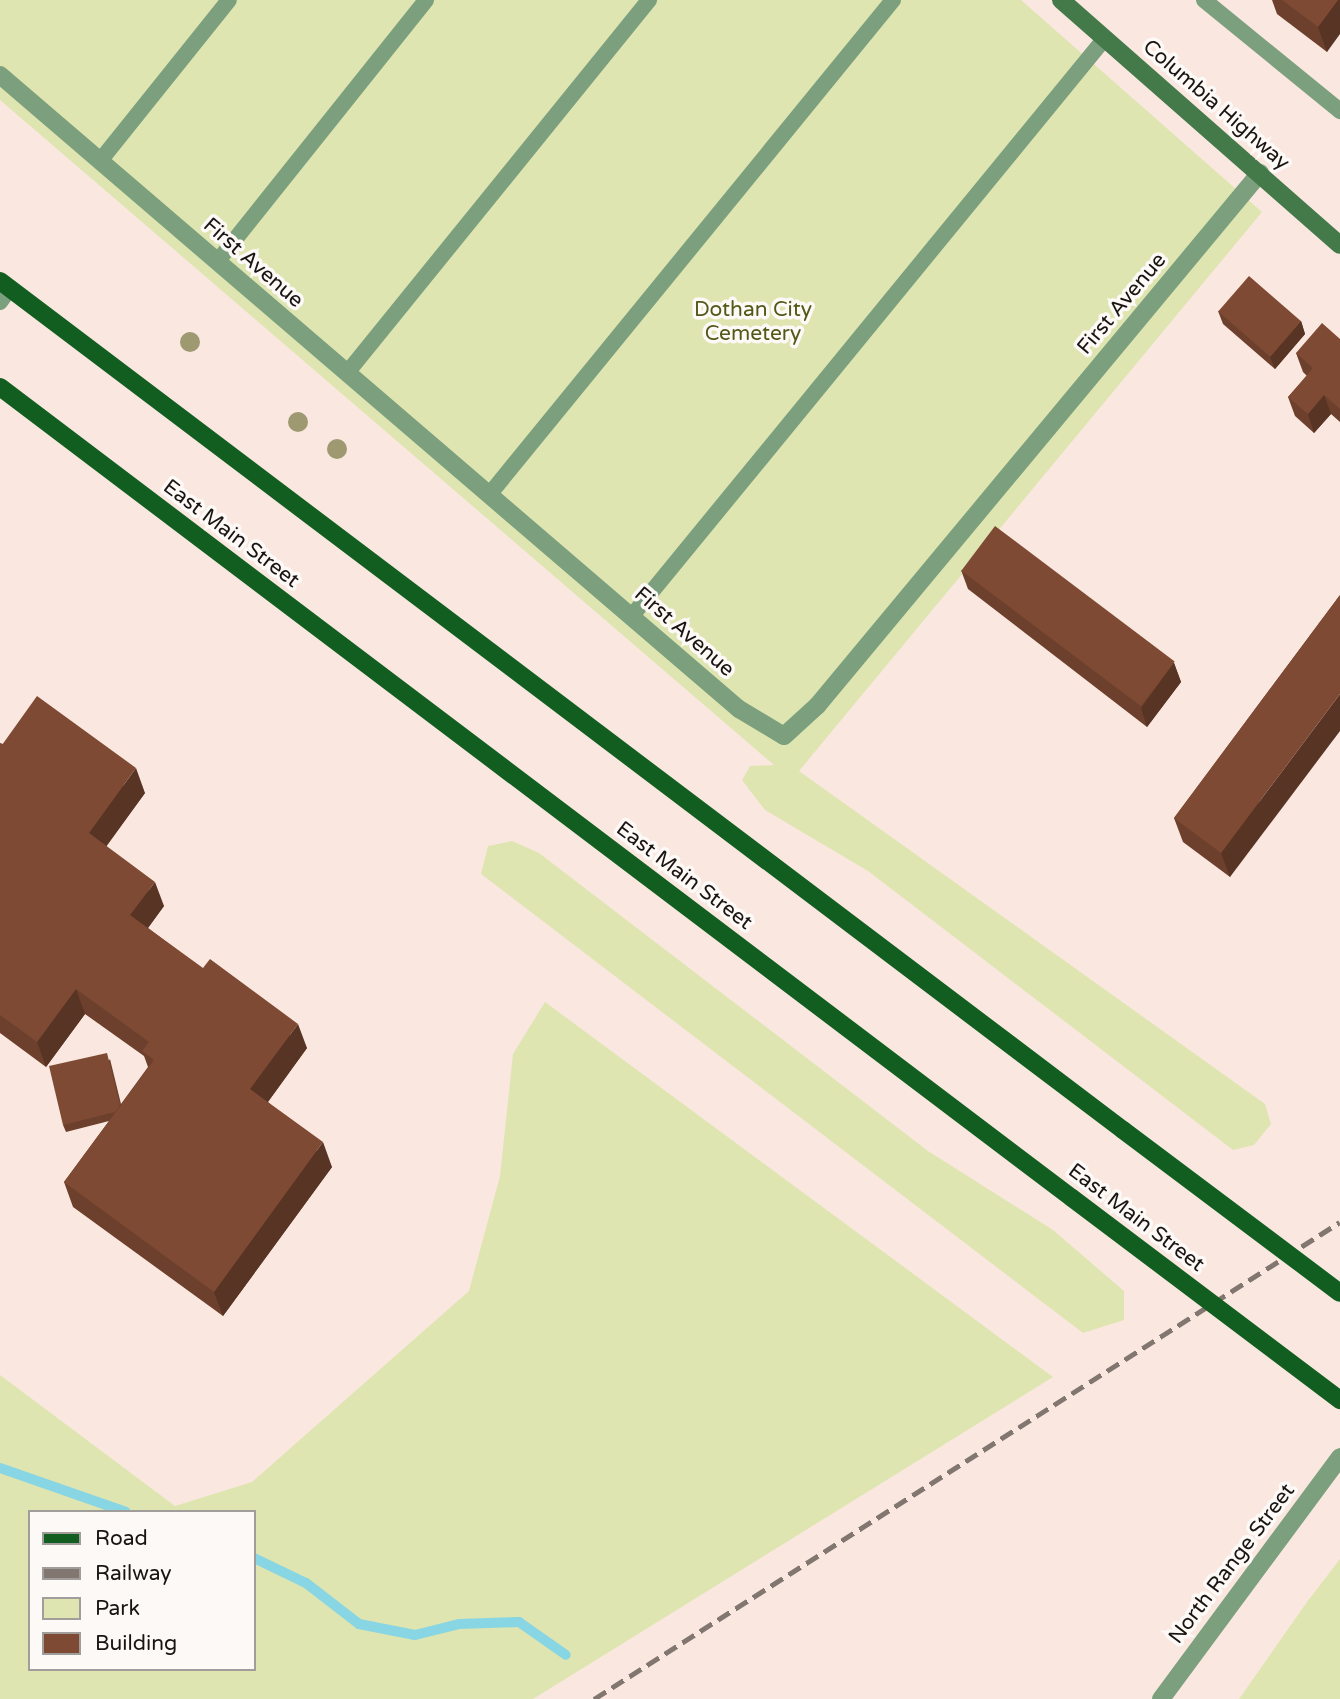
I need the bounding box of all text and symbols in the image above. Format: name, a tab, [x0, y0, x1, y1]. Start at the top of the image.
street label: Columbia Highway	[1137, 34, 1295, 176]
street label: First Avenue	[198, 213, 308, 313]
street label: First Avenue	[1072, 248, 1172, 360]
park label: Dothan City Cemetery	[694, 297, 812, 347]
street label: East Main Street	[158, 475, 304, 593]
street label: First Avenue	[629, 582, 739, 682]
street label: East Main Street	[611, 817, 757, 935]
street label: East Main Street	[1063, 1159, 1209, 1277]
street label: North Range Street	[1164, 1479, 1300, 1649]
legend	[28, 1510, 256, 1671]
text: Road	[95, 1526, 148, 1551]
text: Railway	[95, 1561, 172, 1586]
text: Park	[95, 1596, 140, 1621]
text: Building	[95, 1631, 177, 1656]

